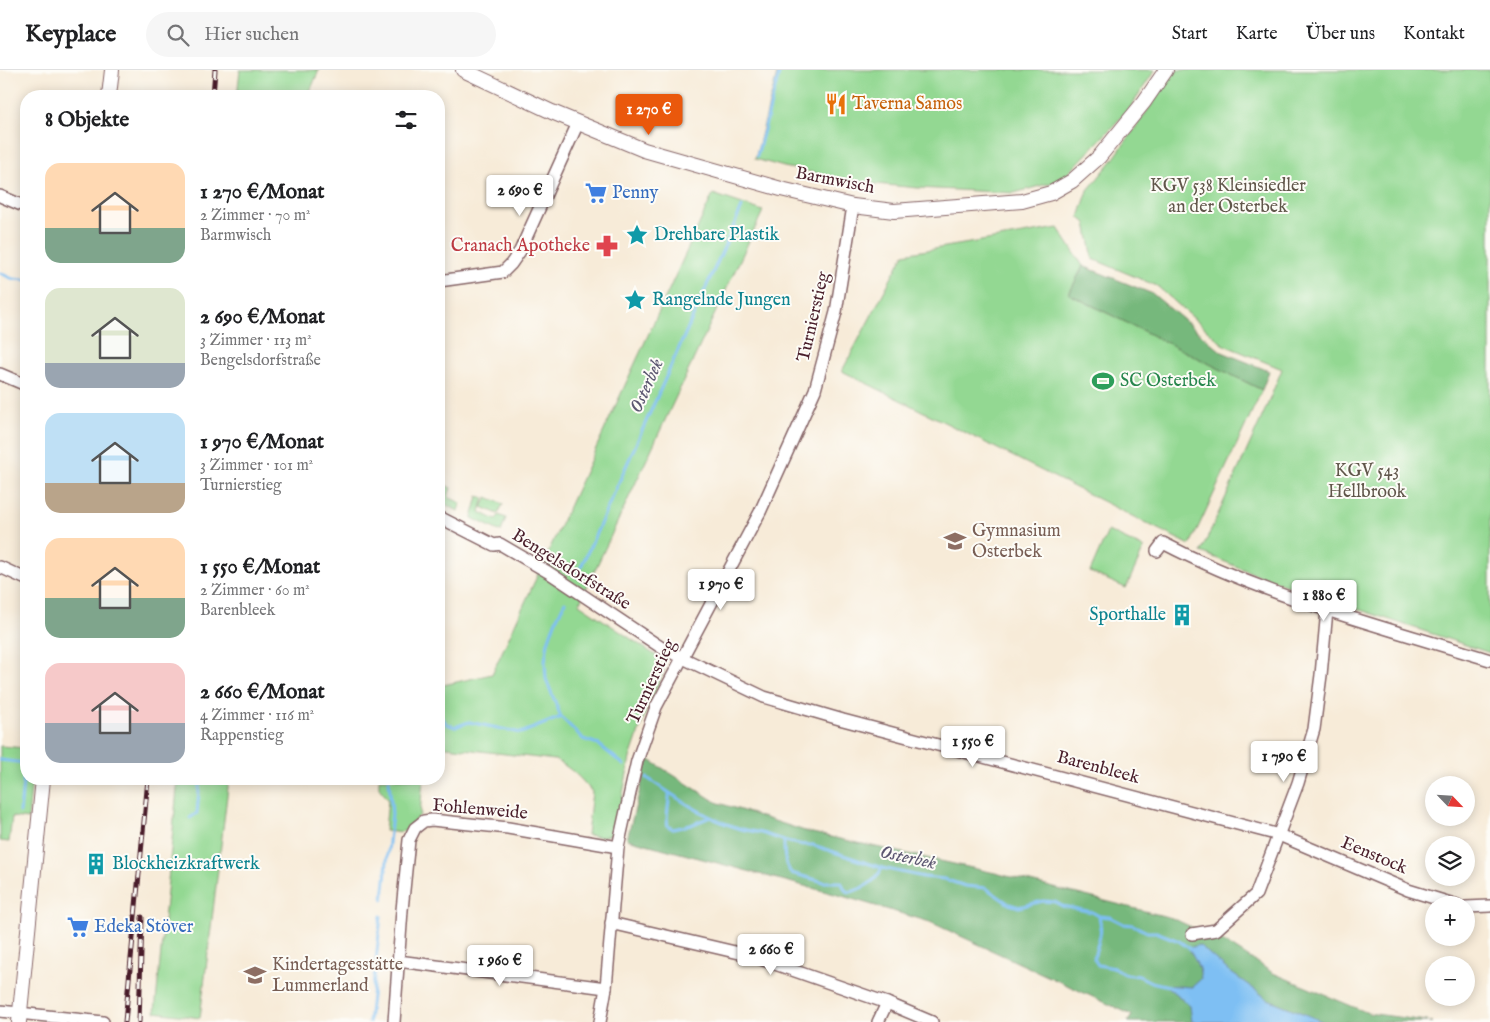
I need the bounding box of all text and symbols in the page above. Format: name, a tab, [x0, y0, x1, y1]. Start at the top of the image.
search box	[146, 12, 496, 57]
text: Keyplace	[25, 19, 116, 50]
icon: search	[164, 21, 192, 49]
text: Hier suchen	[204, 23, 299, 47]
text: Start	[1172, 23, 1208, 46]
text: Karte	[1236, 23, 1278, 46]
text: Über uns	[1306, 23, 1375, 46]
text: Kontakt	[1403, 23, 1465, 46]
restaurant icon: Taverna Samos	[823, 91, 849, 117]
pin: 1 270 €	[603, 93, 695, 136]
place label: Taverna Samos	[852, 93, 962, 116]
text: 1 270 €	[627, 100, 672, 120]
icon: filters	[392, 106, 420, 134]
text: 8 Objekte	[45, 107, 129, 134]
street label: Barmwisch	[793, 162, 877, 200]
pin: 2 690 €	[474, 174, 566, 217]
park label: KGV 538 Kleinsiedler an der Osterbek	[1150, 175, 1306, 219]
text: 1 270 €/Monat	[200, 179, 324, 206]
supermarket icon: Penny	[583, 180, 609, 206]
text: 2 690 €	[497, 181, 543, 201]
place label: Penny	[612, 182, 658, 205]
icon: home	[85, 183, 145, 243]
text: 2 Zimmer · 70 m²	[200, 206, 311, 226]
place icon: Drehbare Plastik	[624, 222, 650, 248]
place label: Drehbare Plastik	[654, 224, 780, 247]
text: Barmwisch	[200, 226, 271, 246]
pharmacy icon: Cranach Apotheke	[594, 233, 620, 259]
place label: Cranach Apotheke	[451, 235, 590, 258]
street label: Turnierstieg	[792, 269, 836, 364]
place icon: Rangelnde Jungen	[622, 287, 648, 313]
place label: Rangelnde Jungen	[652, 289, 791, 312]
text: 2 690 €/Monat	[200, 304, 325, 331]
icon: home	[85, 308, 145, 368]
text: 3 Zimmer · 113 m²	[200, 331, 312, 351]
text: Bengelsdorfstraße	[200, 351, 321, 371]
water label: Osterbek	[624, 355, 670, 417]
sports icon: SC Osterbek	[1090, 368, 1116, 394]
place label: SC Osterbek	[1120, 370, 1216, 393]
text: 1 970 €/Monat	[200, 429, 324, 456]
icon: home	[85, 433, 145, 493]
text: 3 Zimmer · 101 m²	[200, 456, 313, 476]
park label: KGV 543 Hellbrook	[1328, 460, 1407, 504]
text: Turnierstieg	[200, 476, 282, 496]
place label: Gymnasium Osterbek	[972, 520, 1061, 564]
street label: Bengelsdorfstraße	[507, 524, 635, 616]
school or university icon: Gymnasium Osterbek	[942, 528, 968, 554]
text: 1 550 €/Monat	[200, 554, 320, 581]
icon: home	[85, 558, 145, 618]
pin: 1 970 €	[675, 568, 767, 611]
text: 1 970 €	[699, 575, 743, 595]
pin: 1 880 €	[1278, 580, 1370, 622]
text: 2 Zimmer · 60 m²	[200, 581, 310, 601]
text: 1 880 €	[1303, 586, 1345, 606]
text: Barenbleek	[200, 601, 275, 621]
building icon: Sporthalle	[1169, 602, 1195, 628]
place label: Sporthalle	[1089, 604, 1166, 627]
street label: Turnierstieg	[622, 635, 682, 729]
text: 2 660 €/Monat	[200, 679, 325, 706]
icon: home	[85, 683, 145, 743]
text: 4 Zimmer · 116 m²	[200, 706, 314, 726]
text: Rappenstieg	[200, 726, 284, 746]
pin: 1 550 €	[927, 726, 1019, 768]
text: 1 550 €	[952, 732, 994, 752]
pin: 1 790 €	[1238, 740, 1330, 783]
street label: Barenbleek	[1054, 746, 1142, 790]
text: 1 790 €	[1262, 747, 1306, 767]
north arrow	[1425, 776, 1475, 826]
map controls	[1425, 776, 1475, 1006]
street label: Fohlenweide	[431, 794, 529, 826]
street label: Eenstock	[1337, 832, 1411, 880]
button: layers	[1425, 836, 1475, 886]
water label: Osterbek	[878, 840, 939, 876]
building icon: Blockheizkraftwerk	[83, 851, 109, 877]
place label: Blockheizkraftwerk	[112, 853, 260, 876]
button: +	[1425, 896, 1475, 946]
supermarket icon: Edeka Stöver	[65, 914, 91, 940]
place label: Edeka Stöver	[94, 916, 194, 939]
pin: 2 660 €	[725, 934, 817, 976]
text: 2 660 €	[748, 940, 794, 960]
pin: 1 960 €	[454, 944, 546, 987]
text: 1 960 €	[478, 951, 522, 971]
place label: Kindertagesstätte Lummerland	[272, 954, 403, 998]
button: −	[1425, 956, 1475, 1006]
school or university icon: Kindertagesstätte Lummerland	[242, 962, 268, 988]

